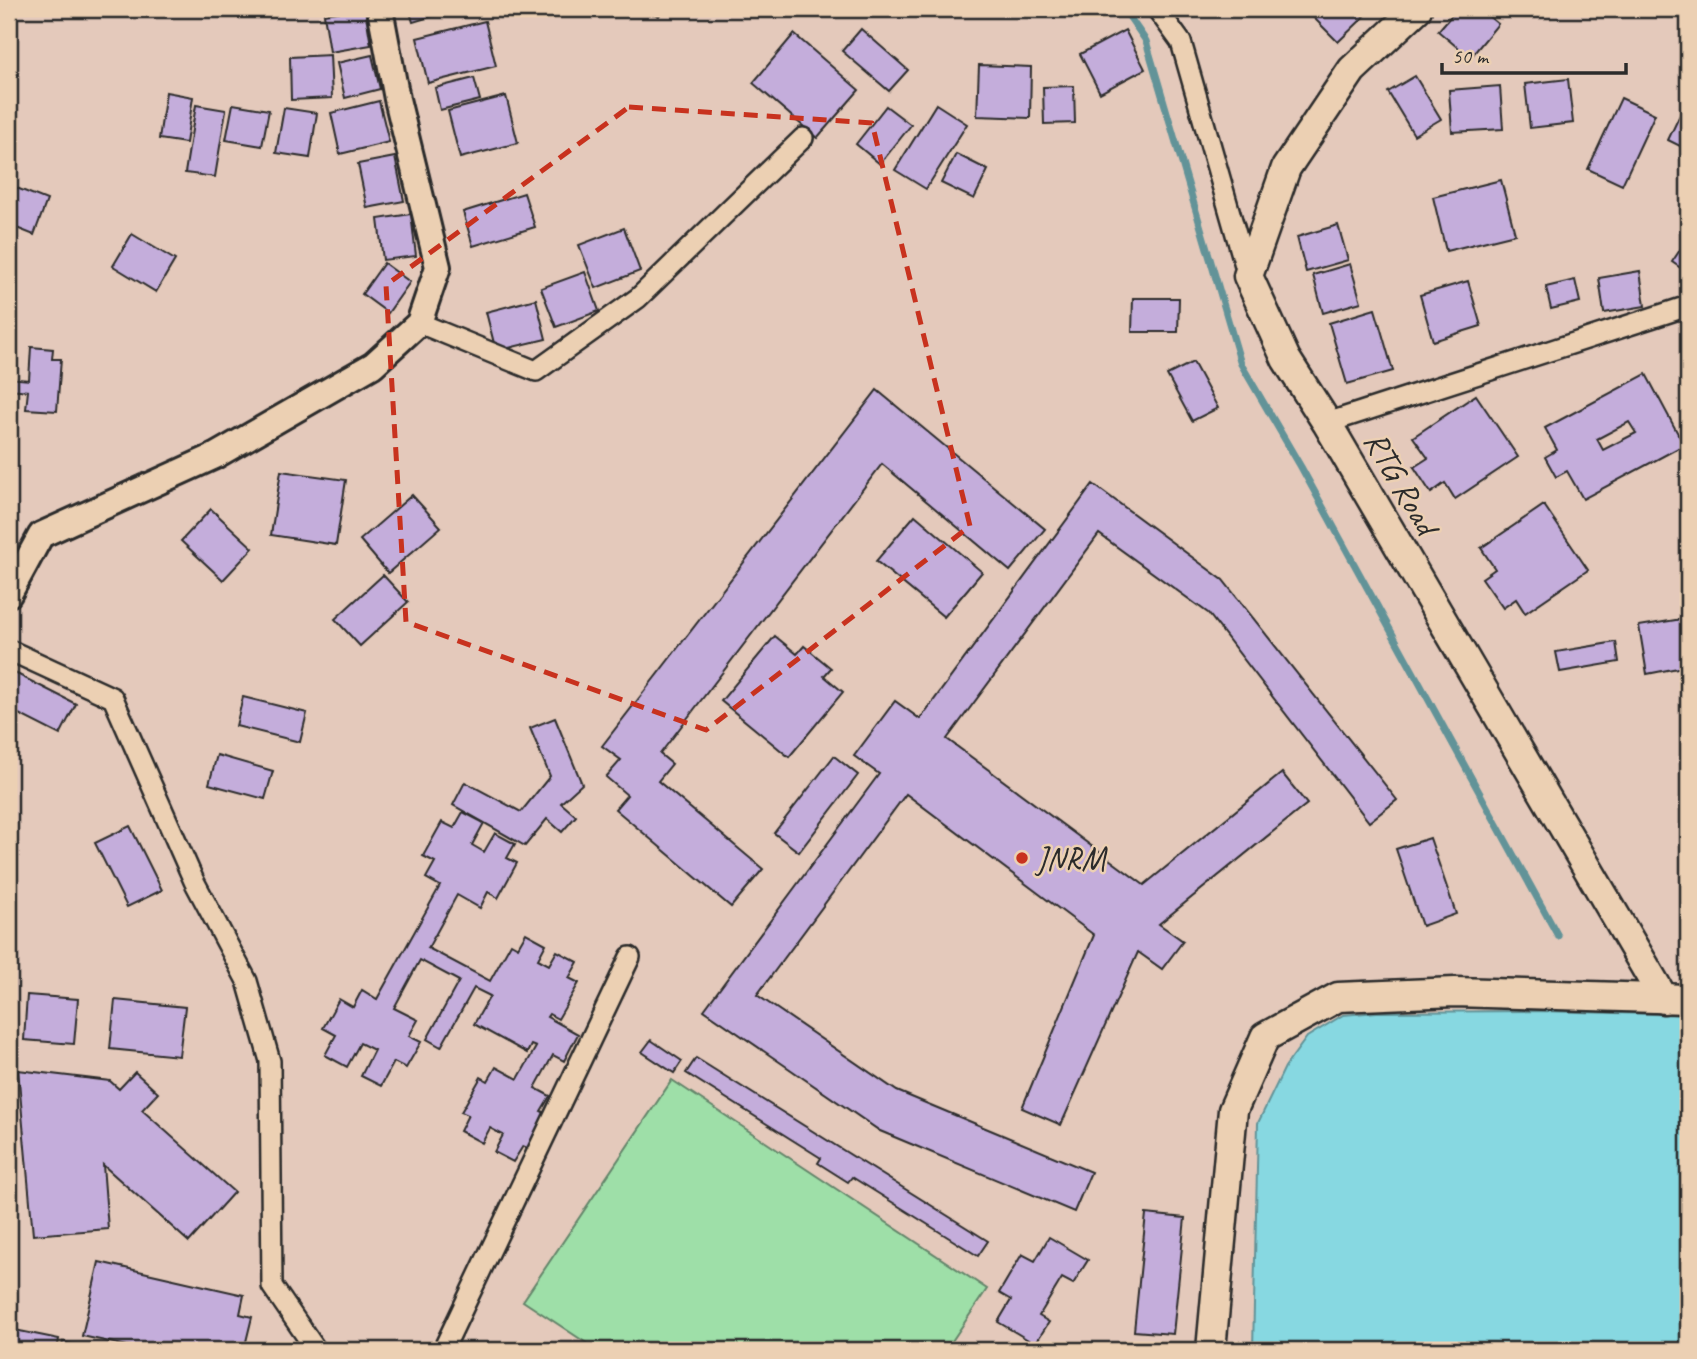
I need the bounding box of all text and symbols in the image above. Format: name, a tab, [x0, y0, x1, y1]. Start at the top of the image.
scale bar	[1442, 32, 1625, 76]
text: 50 m	[1452, 43, 1490, 69]
street label: RTG Road	[1355, 423, 1450, 546]
place label: JNRM	[1034, 838, 1108, 880]
marker: JNRM	[1014, 850, 1030, 866]

